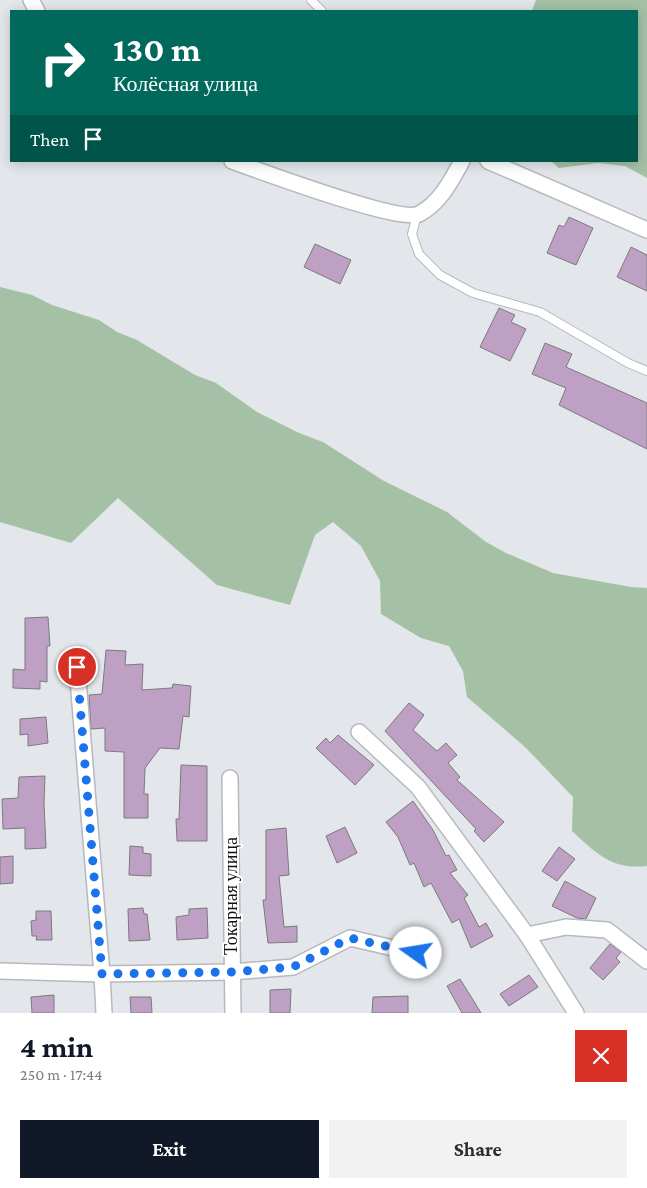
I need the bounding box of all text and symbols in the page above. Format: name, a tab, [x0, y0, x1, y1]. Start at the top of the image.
icon: right	[30, 30, 95, 95]
text: 130 m	[113, 30, 201, 69]
text: Колёсная улица	[113, 71, 258, 96]
icon: arrive	[79, 125, 107, 153]
text: Then	[30, 129, 69, 150]
pin	[56, 646, 98, 688]
icon: arrive	[63, 653, 91, 681]
street label: Токарная улица	[221, 837, 241, 955]
position arrow	[389, 926, 441, 978]
text: 4 min	[20, 1030, 93, 1063]
button: close	[575, 1030, 627, 1082]
text: 250 m · 17:44	[20, 1066, 102, 1083]
button: Exit	[20, 1120, 319, 1178]
button: Share	[329, 1120, 627, 1178]

